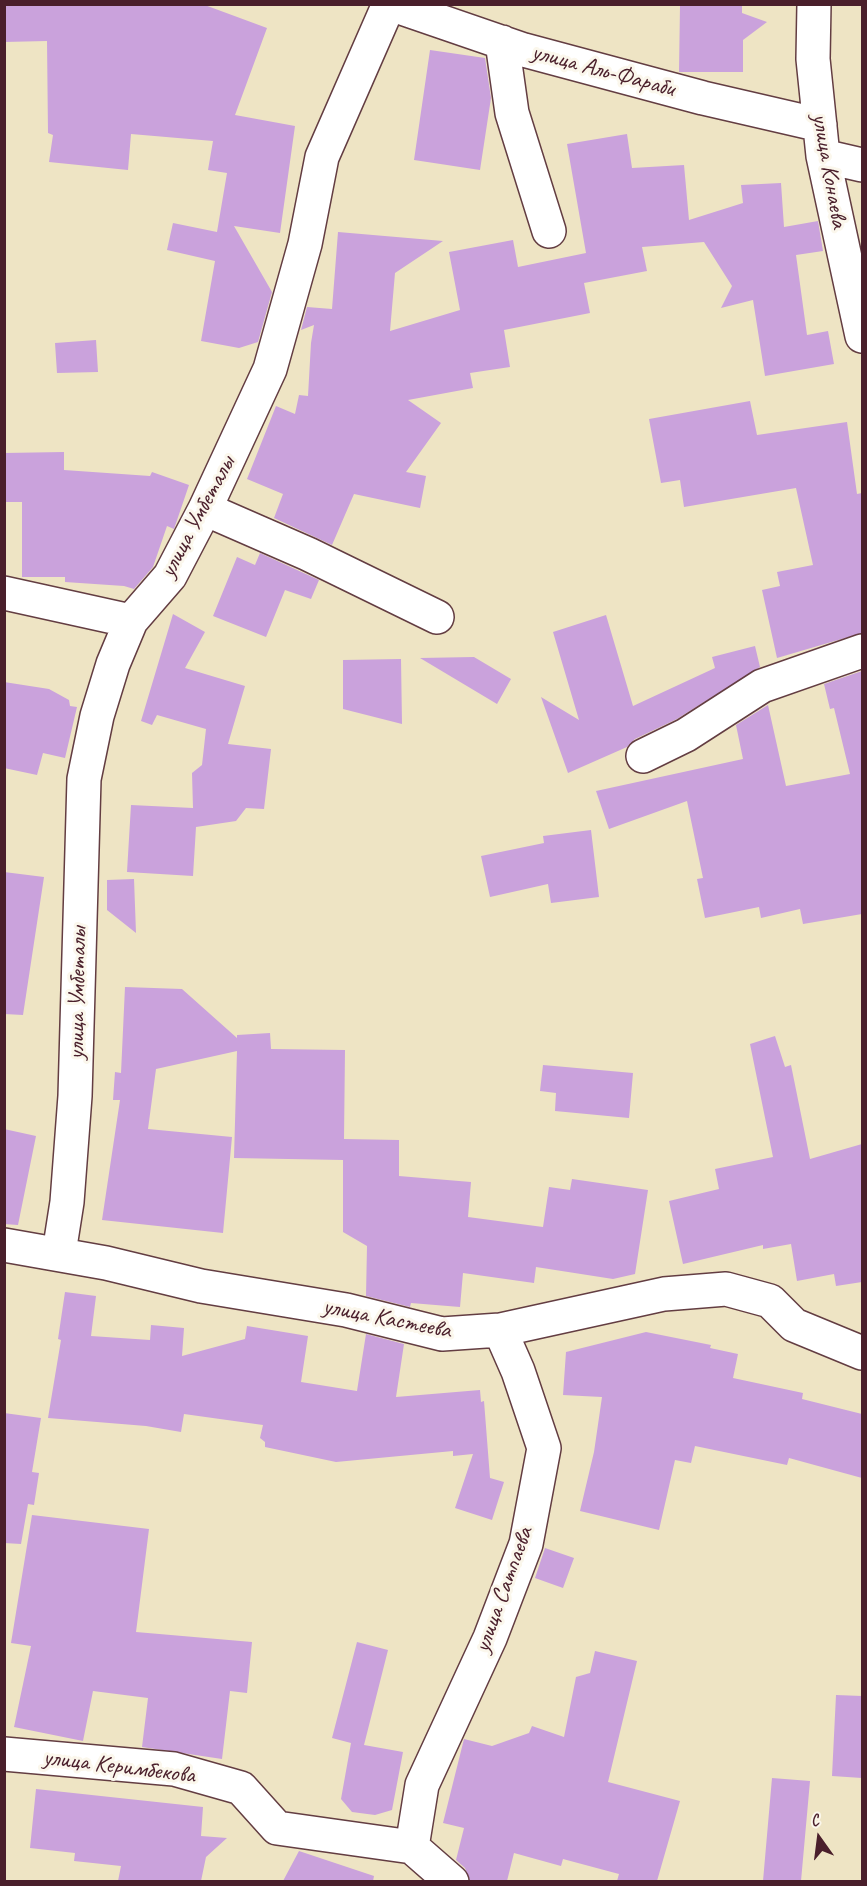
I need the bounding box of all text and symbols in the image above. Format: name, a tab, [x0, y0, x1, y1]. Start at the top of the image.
street label: улица Аль-Фараби	[528, 38, 678, 104]
street label: улица Конаева	[805, 111, 853, 231]
street label: улица Умбеталы	[154, 451, 242, 583]
street label: улица Умбеталы	[62, 926, 94, 1060]
street label: улица Кастеева	[320, 1292, 454, 1346]
street label: улица Сатпаева	[468, 1523, 540, 1657]
street label: улица Керимбекова	[41, 1743, 197, 1791]
north arrow	[789, 1808, 849, 1868]
text: С	[808, 1810, 821, 1831]

